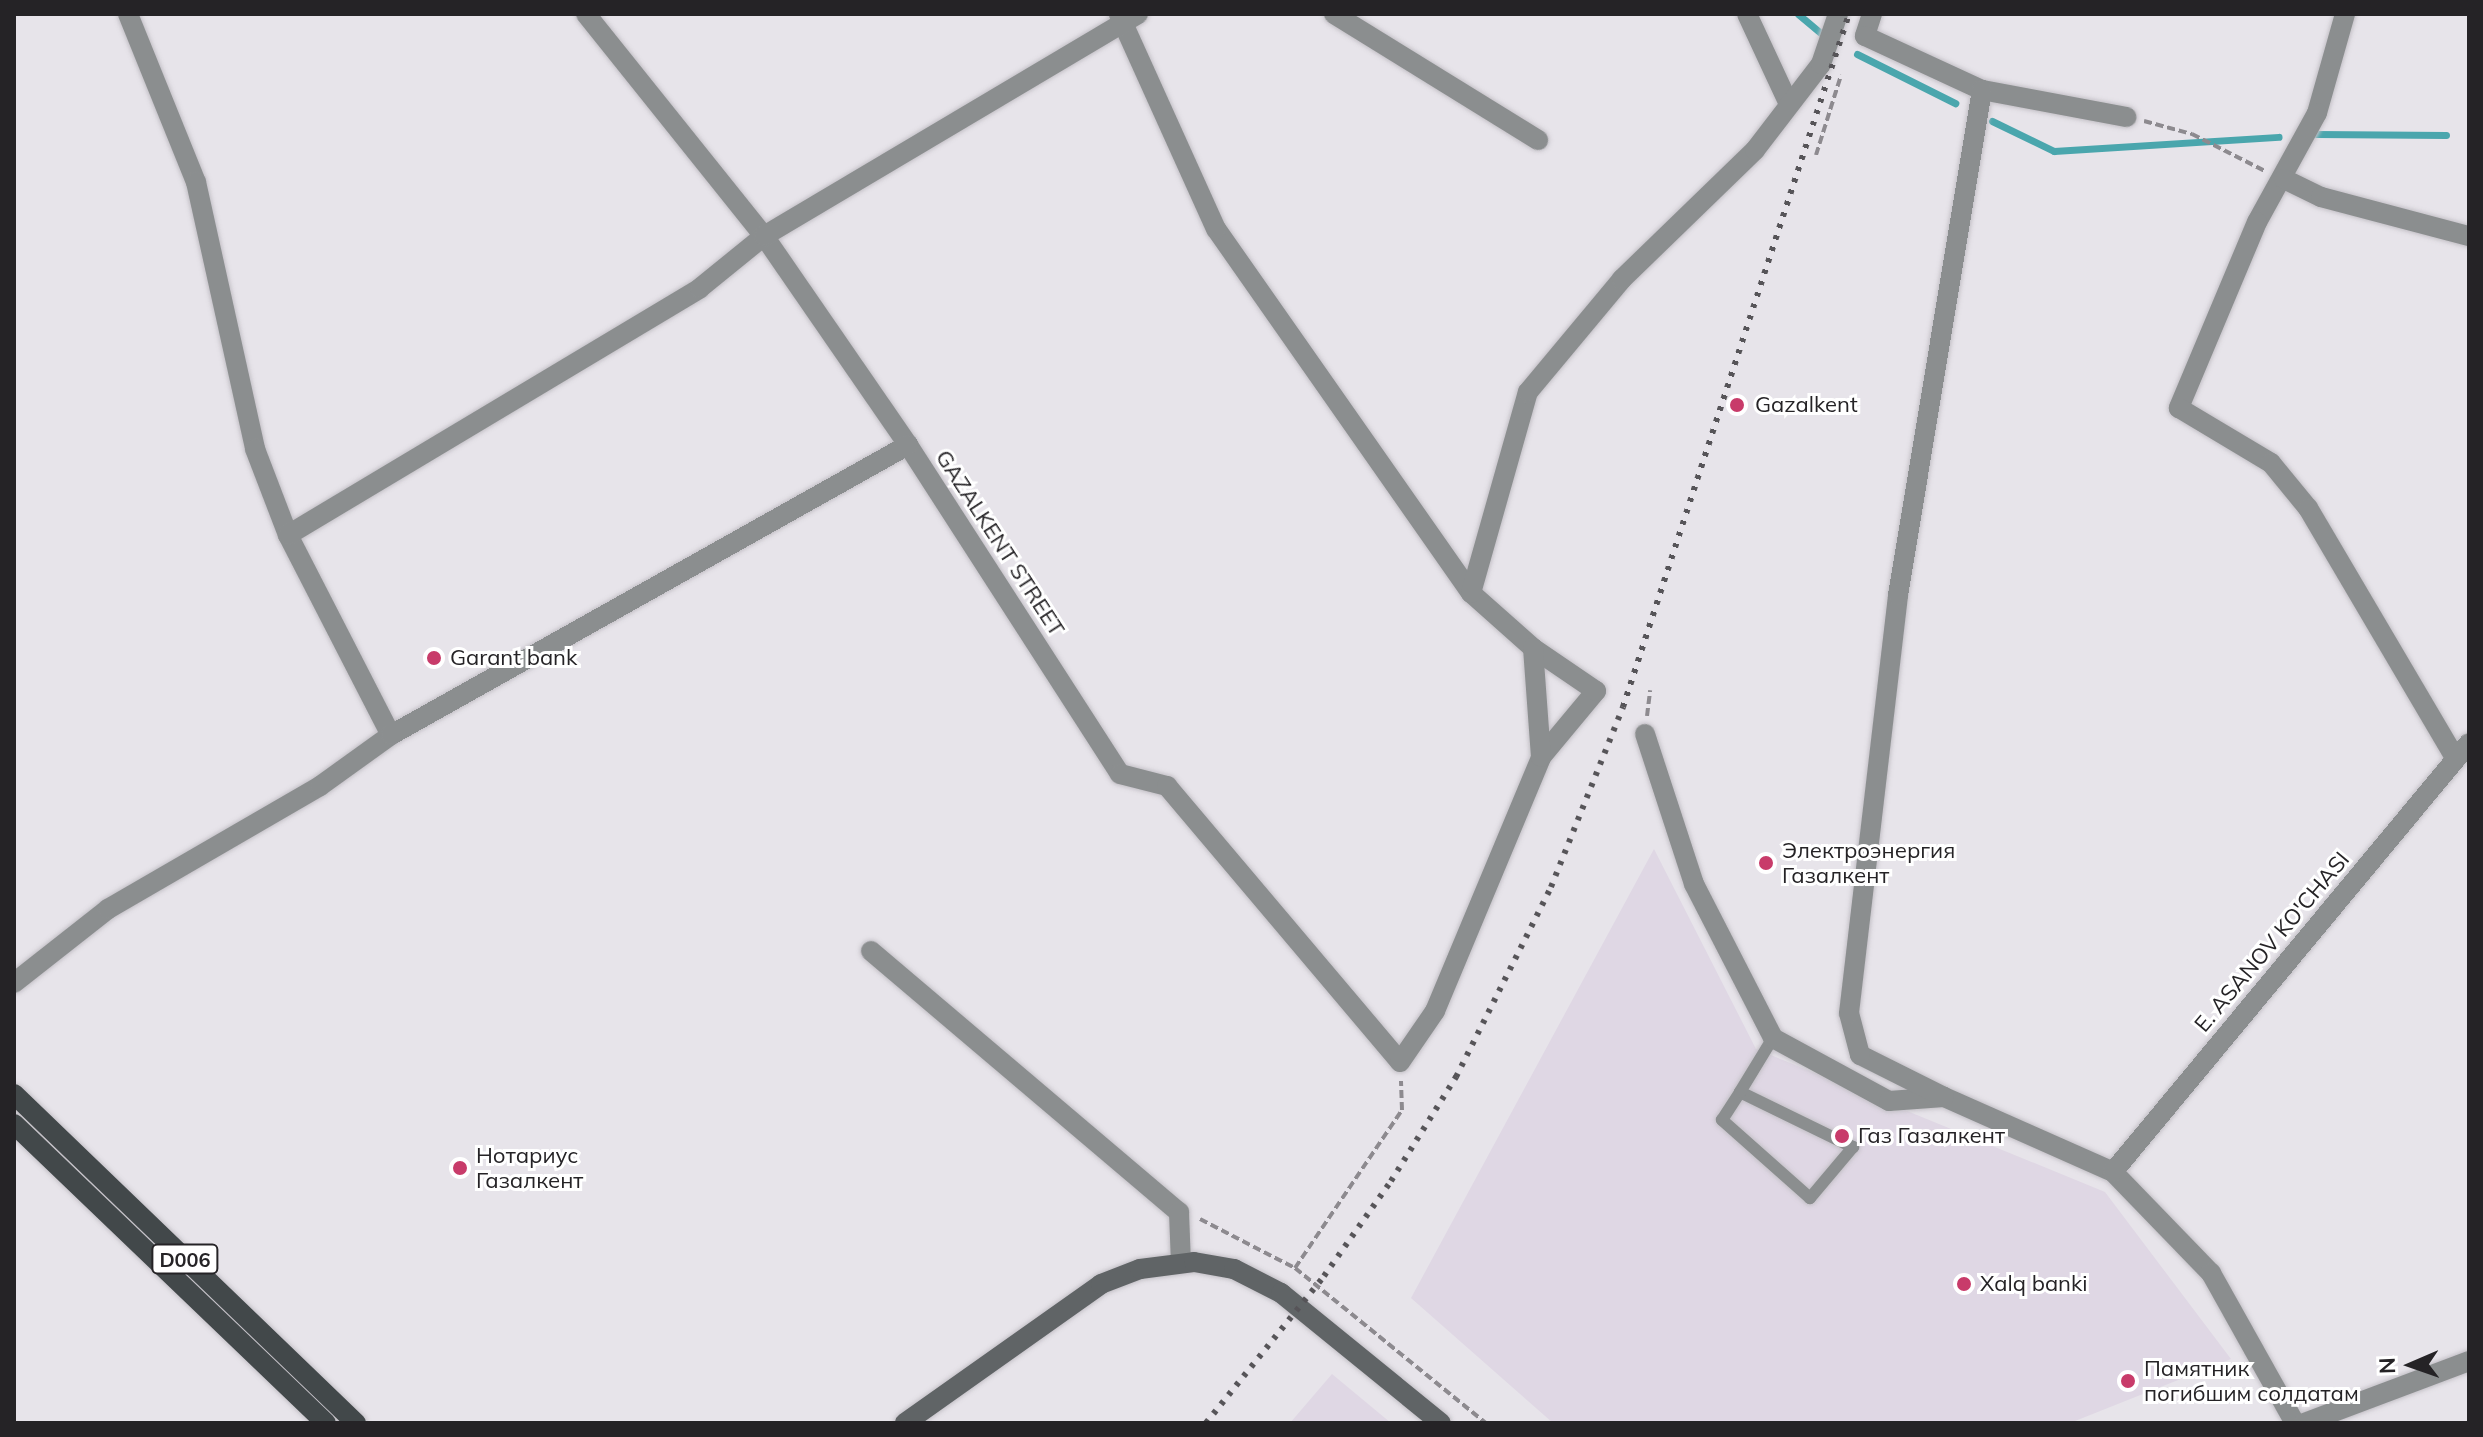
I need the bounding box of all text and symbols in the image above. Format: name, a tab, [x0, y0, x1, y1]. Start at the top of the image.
place label: Gazalkent	[1755, 392, 1858, 418]
marker: Gazalkent	[1726, 394, 1748, 416]
street label: GAZALKENT STREET	[930, 445, 1070, 641]
place label: Garant bank	[450, 645, 577, 671]
marker: Garant bank	[425, 649, 443, 667]
place label: Электроэнергия Газалкент	[1782, 837, 1955, 888]
street label: E. ASANOV KO'CHASI	[2189, 847, 2355, 1037]
marker: Электроэнергия Газалкент	[1757, 854, 1775, 872]
place label: Газ Газалкент	[1858, 1123, 2005, 1149]
marker: Газ Газалкент	[1833, 1127, 1851, 1145]
place label: Нотариус Газалкент	[476, 1142, 583, 1194]
marker: Нотариус Газалкент	[451, 1159, 469, 1177]
road number: D006	[151, 1243, 219, 1275]
place label: Xalq banki	[1980, 1271, 2088, 1297]
marker: Xalq banki	[1955, 1275, 1973, 1293]
north arrow	[2371, 1325, 2451, 1405]
place label: Памятник погибшим солдатам	[2144, 1355, 2359, 1406]
text: N	[2373, 1357, 2401, 1375]
marker: Памятник погибшим солдатам	[2119, 1372, 2137, 1390]

